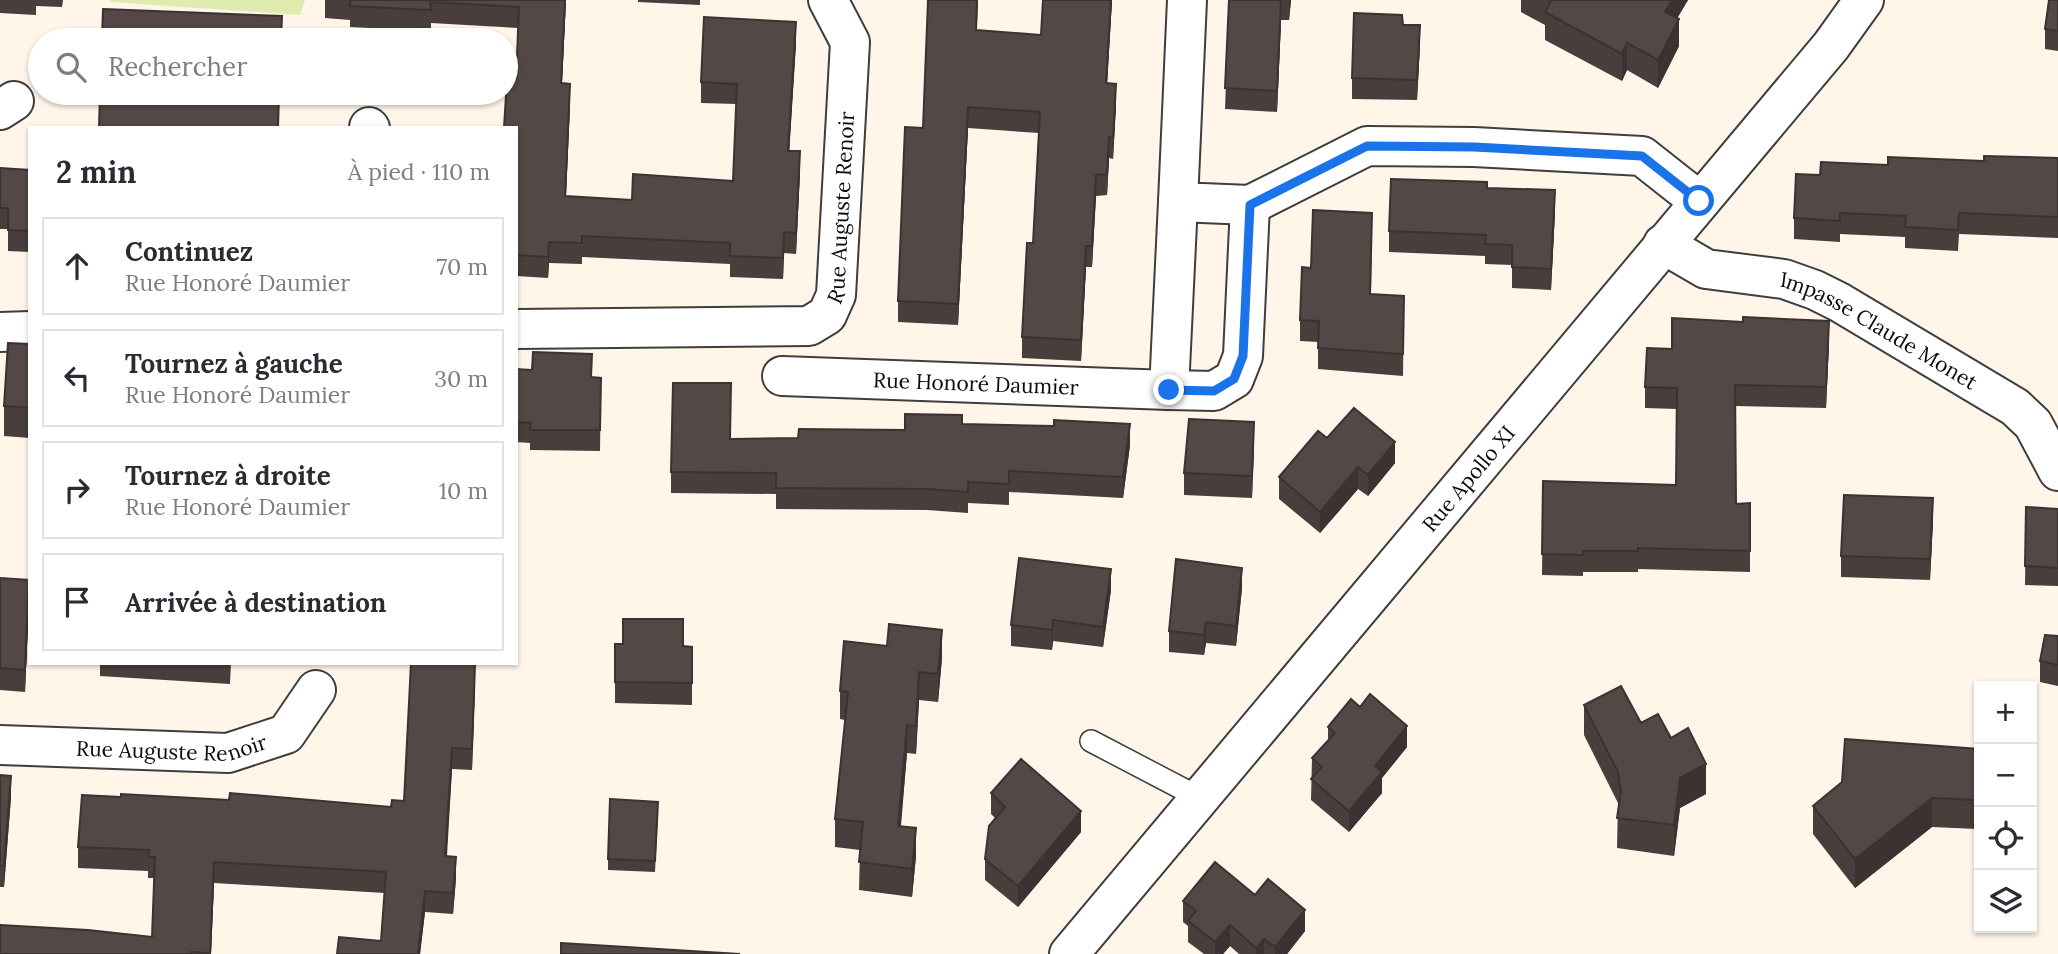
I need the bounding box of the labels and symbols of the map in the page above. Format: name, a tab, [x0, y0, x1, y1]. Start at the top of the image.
street label: Rue Auguste Renoir	[820, 111, 860, 308]
route start	[1683, 185, 1714, 216]
street label: Impasse Claude Monet	[1779, 265, 1983, 395]
street label: Rue Honoré Daumier	[873, 366, 1079, 400]
route end	[1153, 374, 1184, 405]
street label: Rue Apollo XI	[1416, 420, 1521, 537]
street label: Rue Auguste Renoir	[76, 728, 270, 766]

